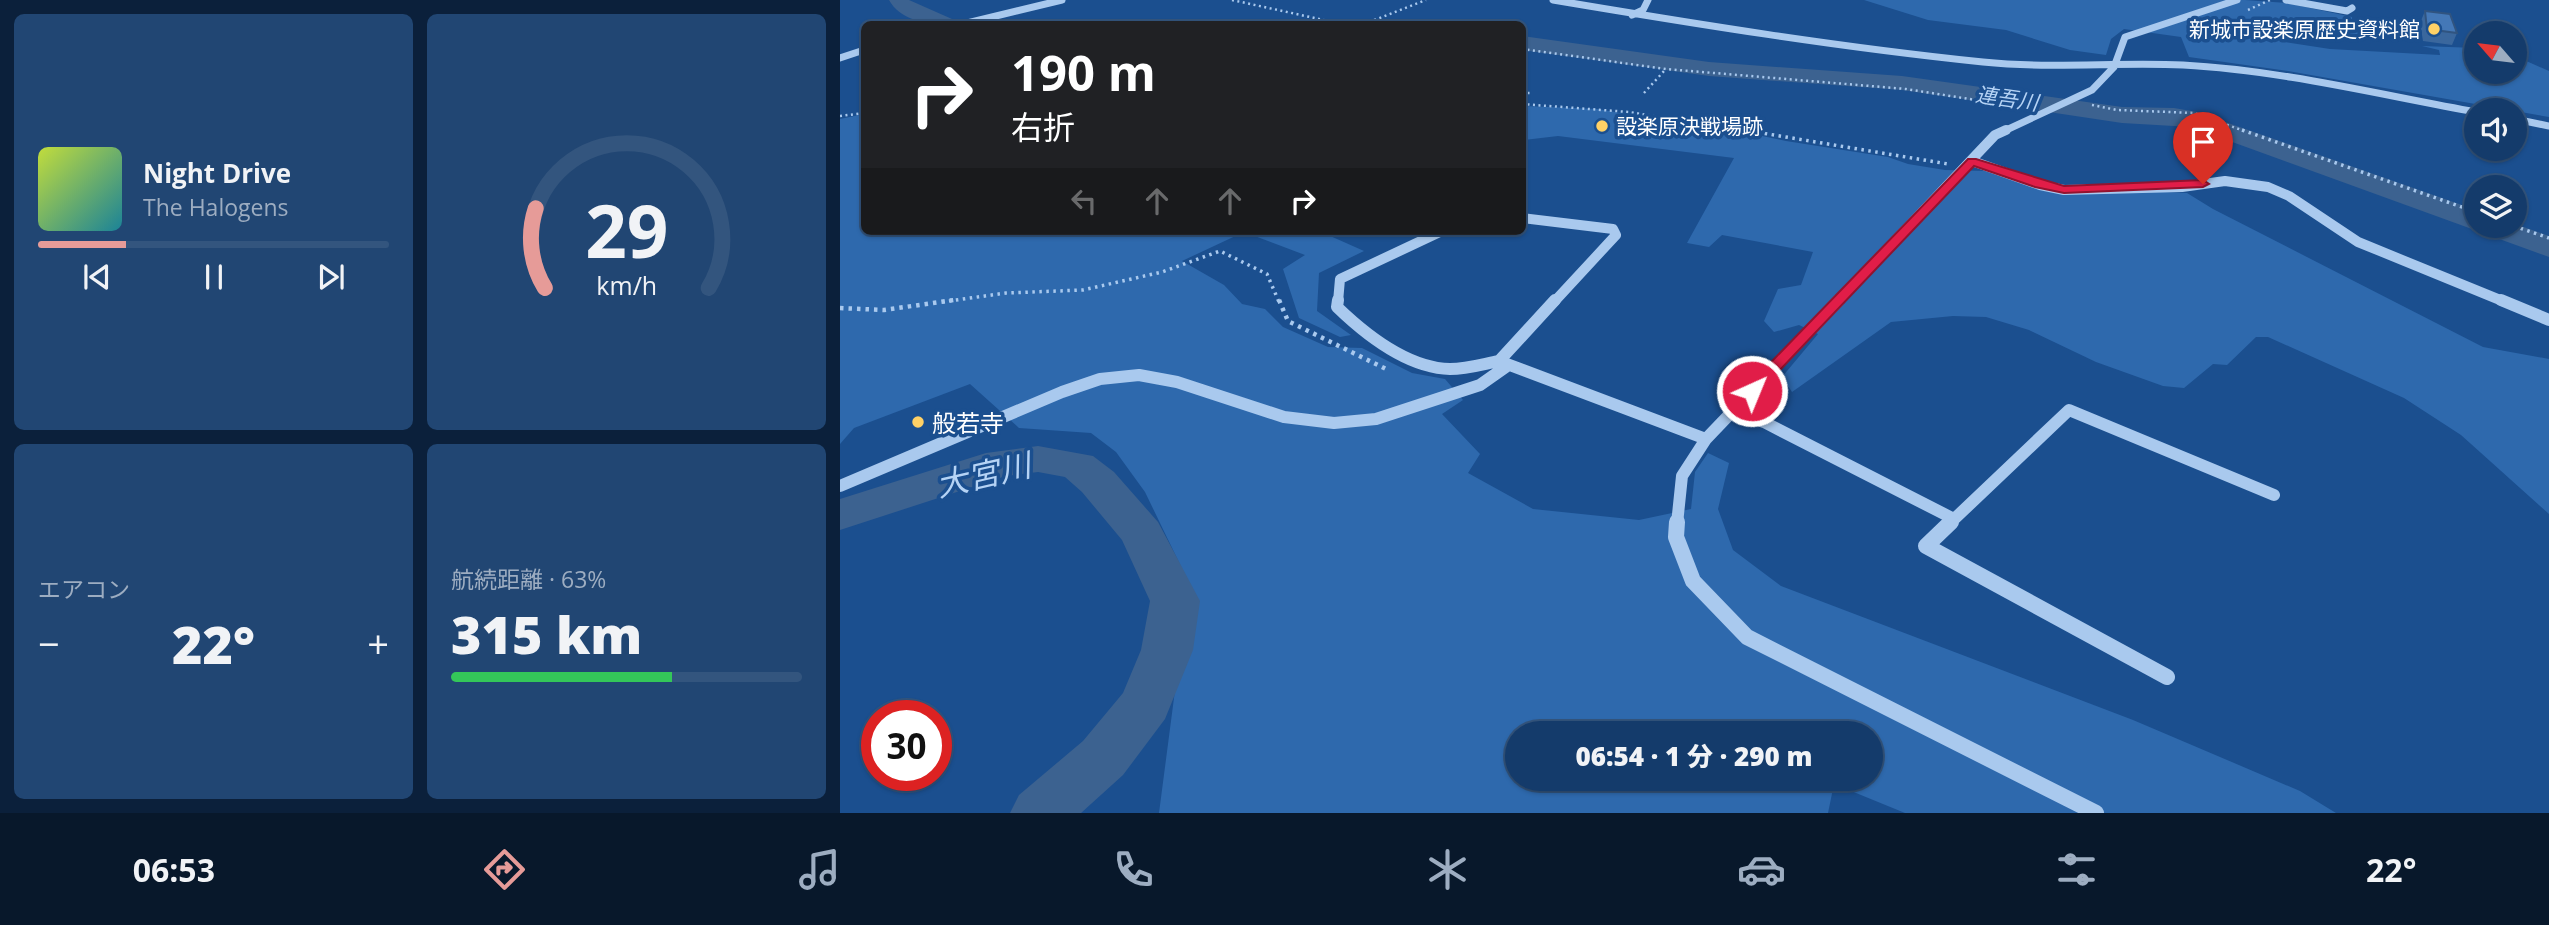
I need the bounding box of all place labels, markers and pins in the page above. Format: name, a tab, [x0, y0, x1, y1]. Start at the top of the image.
place label: 新城市設楽原歴史資料館	[2189, 15, 2420, 43]
marker: 新城市設楽原歴史資料館	[2426, 21, 2442, 37]
place label: 設楽原決戦場跡	[1616, 112, 1763, 140]
pin	[2173, 112, 2233, 184]
marker: 設楽原決戦場跡	[1594, 118, 1610, 134]
place label: 般若寺	[932, 406, 1004, 439]
marker: 般若寺	[910, 414, 926, 430]

